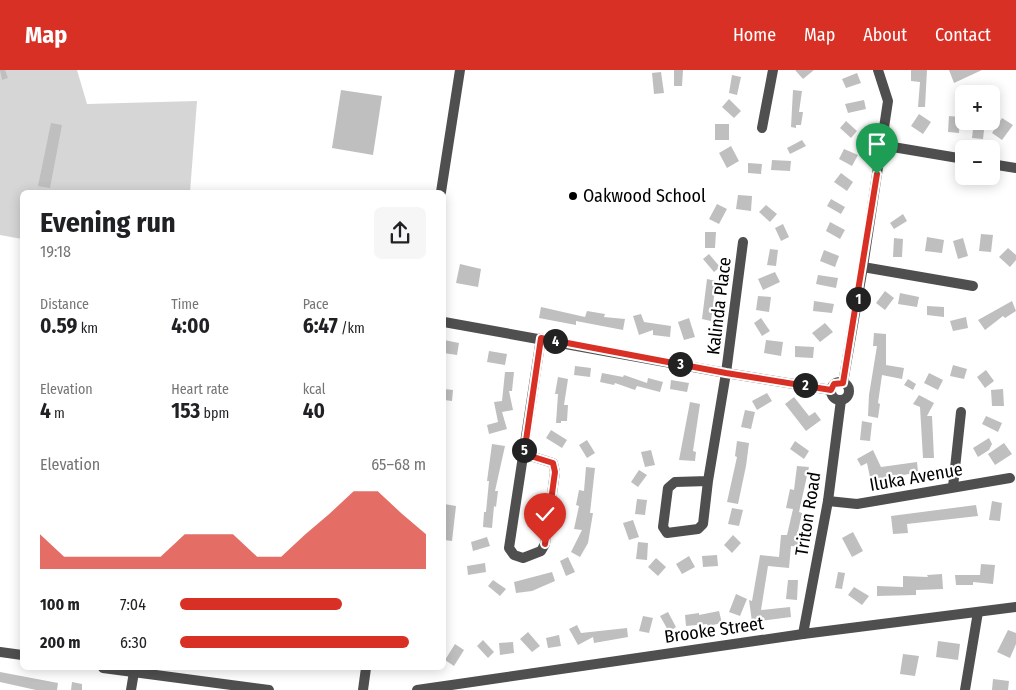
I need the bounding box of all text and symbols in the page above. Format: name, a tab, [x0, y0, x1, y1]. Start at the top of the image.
text: Map	[25, 21, 67, 49]
text: Home	[733, 24, 776, 46]
text: Map	[804, 24, 835, 46]
text: About	[863, 24, 907, 46]
text: Contact	[935, 24, 991, 46]
map controls	[955, 85, 1000, 185]
button: +	[955, 85, 1000, 130]
pin	[856, 123, 898, 174]
icon: arrive	[863, 130, 891, 158]
button: −	[955, 140, 1000, 185]
place label: Oakwood School	[583, 185, 706, 207]
marker: Oakwood School	[567, 190, 579, 202]
text: Evening run	[40, 206, 176, 239]
button: share	[374, 207, 426, 259]
text: 19:18	[40, 242, 71, 261]
street label: Kalinda Place	[702, 256, 736, 356]
pin: 1	[846, 286, 870, 312]
text: 1	[856, 291, 861, 308]
text: Distance	[40, 296, 89, 313]
text: Time	[171, 296, 199, 313]
text: Pace	[303, 296, 329, 313]
text: 0.59	[40, 313, 77, 339]
text: 4:00	[171, 313, 210, 339]
text: 6:47	[303, 313, 338, 339]
text: km	[77, 320, 98, 337]
text: /km	[338, 320, 365, 337]
pin: 4	[542, 328, 568, 354]
text: 4	[552, 333, 559, 350]
pin: 3	[668, 352, 692, 376]
text: 3	[677, 356, 684, 373]
pin: 2	[792, 372, 818, 398]
text: 2	[802, 377, 809, 394]
text: Elevation	[40, 381, 93, 398]
text: Heart rate	[171, 381, 229, 398]
text: kcal	[303, 381, 325, 398]
text: 4	[40, 398, 51, 424]
text: 153	[171, 398, 200, 424]
text: 40	[303, 398, 325, 424]
text: m	[51, 405, 65, 422]
text: bpm	[200, 405, 229, 422]
pin: 5	[512, 438, 536, 462]
text: 5	[521, 442, 528, 459]
text: Elevation	[40, 455, 100, 474]
text: 65–68 m	[371, 455, 426, 474]
street label: Iluka Avenue	[868, 458, 964, 496]
street label: Triton Road	[791, 470, 825, 558]
pin	[524, 493, 566, 544]
icon: check	[531, 500, 559, 528]
text: 100 m	[40, 595, 80, 614]
text: 7:04	[120, 595, 146, 614]
street label: Brooke Street	[663, 612, 765, 648]
text: 200 m	[40, 633, 80, 652]
text: 6:30	[120, 633, 147, 652]

